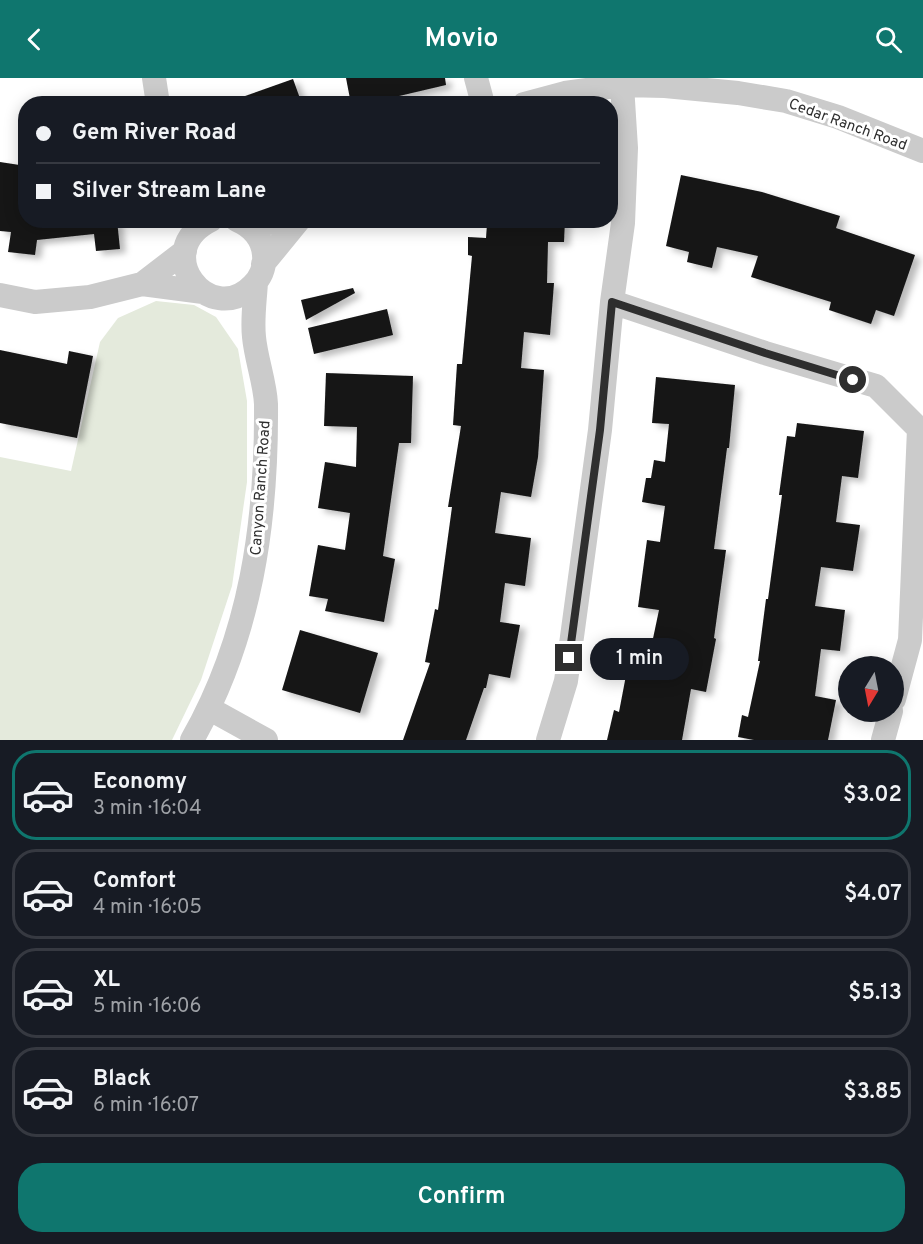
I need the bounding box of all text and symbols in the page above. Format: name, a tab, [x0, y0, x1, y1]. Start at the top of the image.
text: Movio	[425, 22, 499, 56]
icon: back	[18, 23, 51, 56]
icon: search	[872, 23, 905, 56]
street label: Cedar Ranch Road	[786, 95, 909, 156]
text: Gem River Road	[72, 120, 237, 147]
text: Silver Stream Lane	[72, 178, 266, 205]
route start	[839, 366, 866, 393]
street label: Canyon Ranch Road	[247, 420, 276, 556]
callout: 1 min	[590, 637, 689, 679]
route end	[555, 644, 582, 671]
text: 1 min	[616, 646, 663, 672]
north arrow	[838, 656, 904, 722]
map controls	[838, 656, 904, 722]
icon: car	[21, 768, 75, 822]
text: Economy	[93, 769, 187, 796]
text: $3.02	[843, 782, 902, 809]
text: 3 min · 16:04	[93, 796, 202, 822]
icon: car	[21, 867, 75, 921]
text: Comfort	[93, 868, 176, 895]
text: $4.07	[844, 881, 902, 908]
text: 4 min · 16:05	[93, 895, 202, 921]
icon: car	[21, 966, 75, 1020]
text: XL	[93, 967, 120, 994]
text: $5.13	[848, 980, 902, 1007]
text: 5 min · 16:06	[93, 994, 201, 1020]
icon: car	[21, 1065, 75, 1119]
text: Black	[93, 1066, 151, 1093]
text: $3.85	[844, 1079, 902, 1106]
text: 6 min · 16:07	[93, 1093, 199, 1119]
button: Confirm	[18, 1163, 905, 1232]

